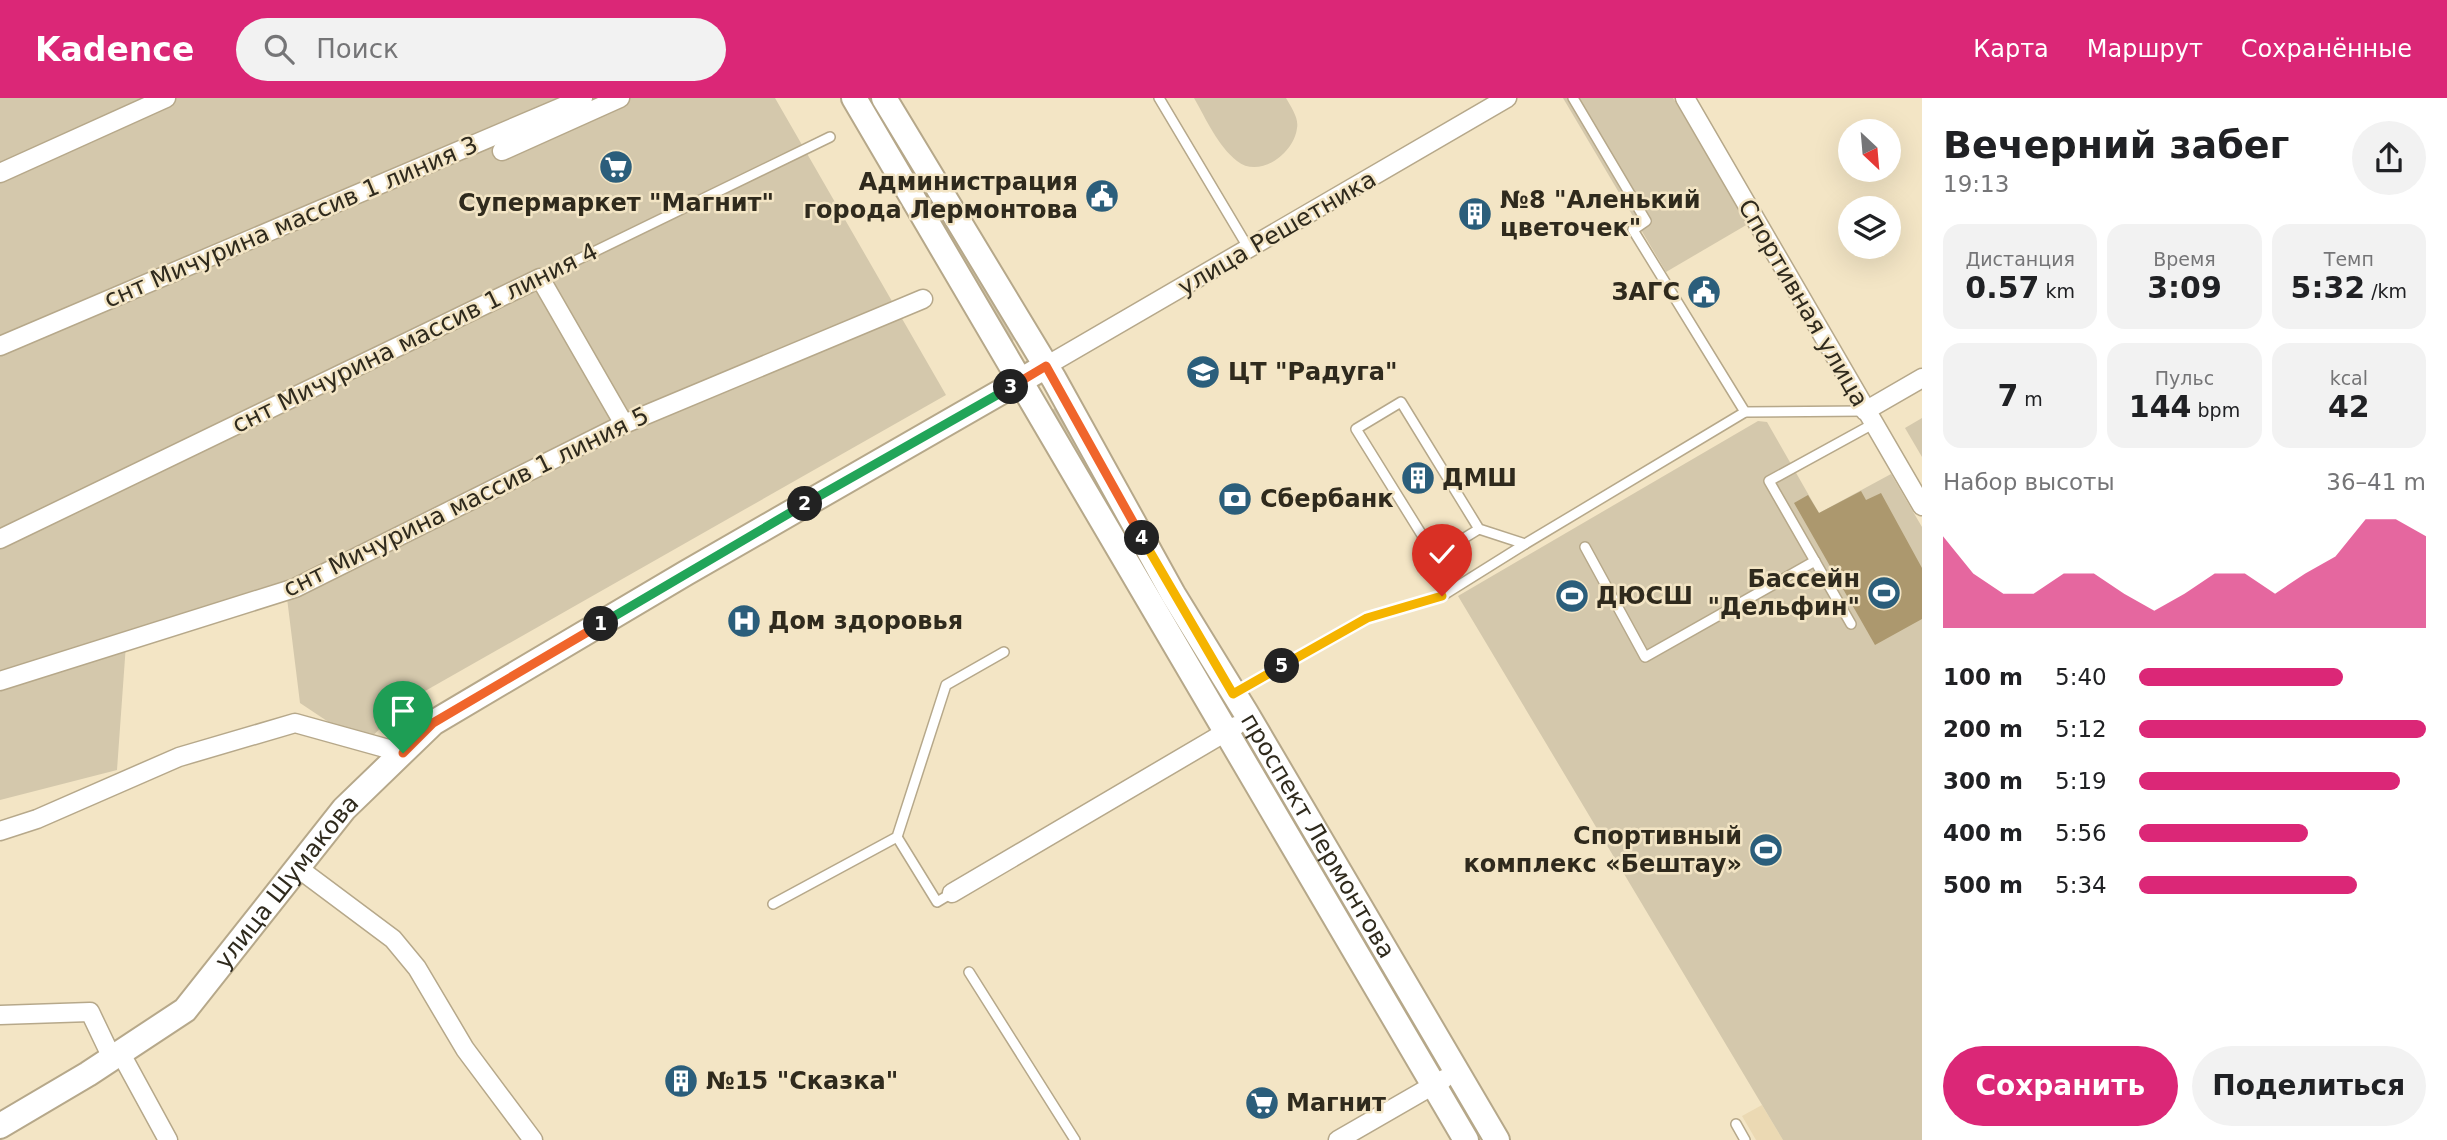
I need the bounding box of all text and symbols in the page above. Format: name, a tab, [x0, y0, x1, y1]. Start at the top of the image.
search box	[236, 18, 726, 81]
text: Kadence	[35, 30, 194, 69]
icon: search	[260, 30, 298, 68]
text: Поиск	[316, 34, 399, 64]
text: Карта	[1973, 35, 2049, 63]
text: Маршрут	[2087, 35, 2203, 63]
text: Сохранённые	[2241, 35, 2412, 63]
north arrow	[1838, 119, 1900, 182]
map controls	[1838, 119, 1901, 259]
button: share	[2352, 121, 2426, 195]
text: Вечерний забег	[1943, 123, 2289, 167]
street label: снт Мичурина массив 1 линия 3	[100, 130, 482, 314]
supermarket icon: Супермаркет "Магнит"	[597, 148, 635, 186]
street label: улица Решетника	[1173, 165, 1381, 301]
place label: Администрация города Лермонтова	[804, 168, 1078, 224]
text: 19:13	[1943, 171, 2009, 197]
public building icon: Администрация города Лермонтова	[1083, 177, 1121, 215]
place label: №8 "Аленький цветочек"	[1500, 186, 1701, 242]
place label: Супермаркет "Магнит"	[458, 189, 774, 217]
street label: Спортивная улица	[1732, 194, 1874, 412]
building icon: №8 "Аленький цветочек"	[1456, 195, 1494, 233]
button: layers	[1838, 196, 1901, 259]
street label: снт Мичурина массив 1 линия 4	[228, 237, 602, 439]
text: Дистанция	[1965, 248, 2075, 270]
text: Время	[2153, 248, 2216, 270]
text: Темп	[2324, 248, 2374, 270]
text: 0.57	[1965, 270, 2039, 305]
text: 3:09	[2147, 270, 2222, 305]
text: 5:32	[2291, 270, 2365, 305]
public building icon: ЗАГС	[1685, 273, 1723, 311]
place label: ЗАГС	[1611, 278, 1680, 306]
text: km	[2039, 280, 2075, 302]
text: /km	[2365, 280, 2407, 302]
school or university icon: ЦТ "Радуга"	[1184, 353, 1222, 391]
place label: ЦТ "Радуга"	[1228, 358, 1398, 386]
text: Пульс	[2155, 367, 2214, 389]
text: kcal	[2330, 367, 2368, 389]
pin: 3	[993, 370, 1028, 404]
text: 3	[1004, 375, 1017, 397]
text: 7	[1997, 378, 2018, 413]
text: m	[2018, 388, 2043, 410]
text: 144	[2129, 389, 2191, 424]
text: 42	[2328, 389, 2370, 424]
text: bpm	[2191, 399, 2240, 421]
street label: снт Мичурина массив 1 линия 5	[279, 401, 653, 603]
building icon: ДМШ	[1399, 459, 1437, 497]
place label: ДМШ	[1442, 464, 1517, 492]
text: Набор высоты	[1943, 469, 2115, 495]
text: 36–41 m	[2326, 469, 2426, 495]
bank icon: Сбербанк	[1216, 480, 1254, 518]
place label: Сбербанк	[1260, 485, 1394, 513]
pin: 2	[788, 486, 822, 522]
text: 2	[798, 492, 811, 514]
pin: 4	[1124, 520, 1160, 556]
pin	[1412, 524, 1472, 596]
text: 4	[1135, 526, 1148, 548]
icon: check	[1423, 535, 1461, 573]
place label: Бассейн "Дельфин"	[1707, 565, 1860, 621]
sports icon: Бассейн "Дельфин"	[1865, 574, 1903, 612]
sports icon: ДЮСШ	[1553, 577, 1591, 615]
place label: ДЮСШ	[1596, 582, 1693, 610]
hospital icon: Дом здоровья	[725, 602, 763, 640]
pin: 1	[584, 606, 618, 642]
place label: Дом здоровья	[768, 607, 963, 635]
text: 1	[594, 612, 607, 634]
pin: 5	[1264, 648, 1300, 684]
text: 5	[1275, 654, 1288, 676]
text: 100 m	[1943, 664, 2023, 690]
text: 5:40	[2055, 664, 2107, 690]
pin	[373, 681, 433, 753]
icon: arrive	[384, 692, 422, 730]
street label: проспект Лермонтова	[1235, 708, 1401, 963]
text: 200 m	[1943, 716, 2023, 742]
text: 5:12	[2055, 716, 2107, 742]
text: 300 m	[1943, 768, 2023, 794]
text: 5:19	[2055, 768, 2107, 794]
street label: улица Шумакова	[209, 789, 364, 975]
text: 400 m	[1943, 820, 2023, 846]
text: 5:56	[2055, 820, 2107, 846]
place label: Спортивный комплекс «Бештау»	[1463, 822, 1742, 878]
sports icon: Спортивный комплекс «Бештау»	[1747, 831, 1785, 869]
text: 500 m	[1943, 872, 2023, 898]
text: 5:34	[2055, 872, 2107, 898]
button: Сохранить	[1943, 1046, 2178, 1126]
button: Поделиться	[2192, 1046, 2426, 1126]
building icon: №15 "Сказка"	[662, 1062, 700, 1100]
place label: №15 "Сказка"	[706, 1067, 898, 1095]
supermarket icon: Магнит	[1243, 1084, 1281, 1122]
place label: Магнит	[1286, 1089, 1386, 1117]

